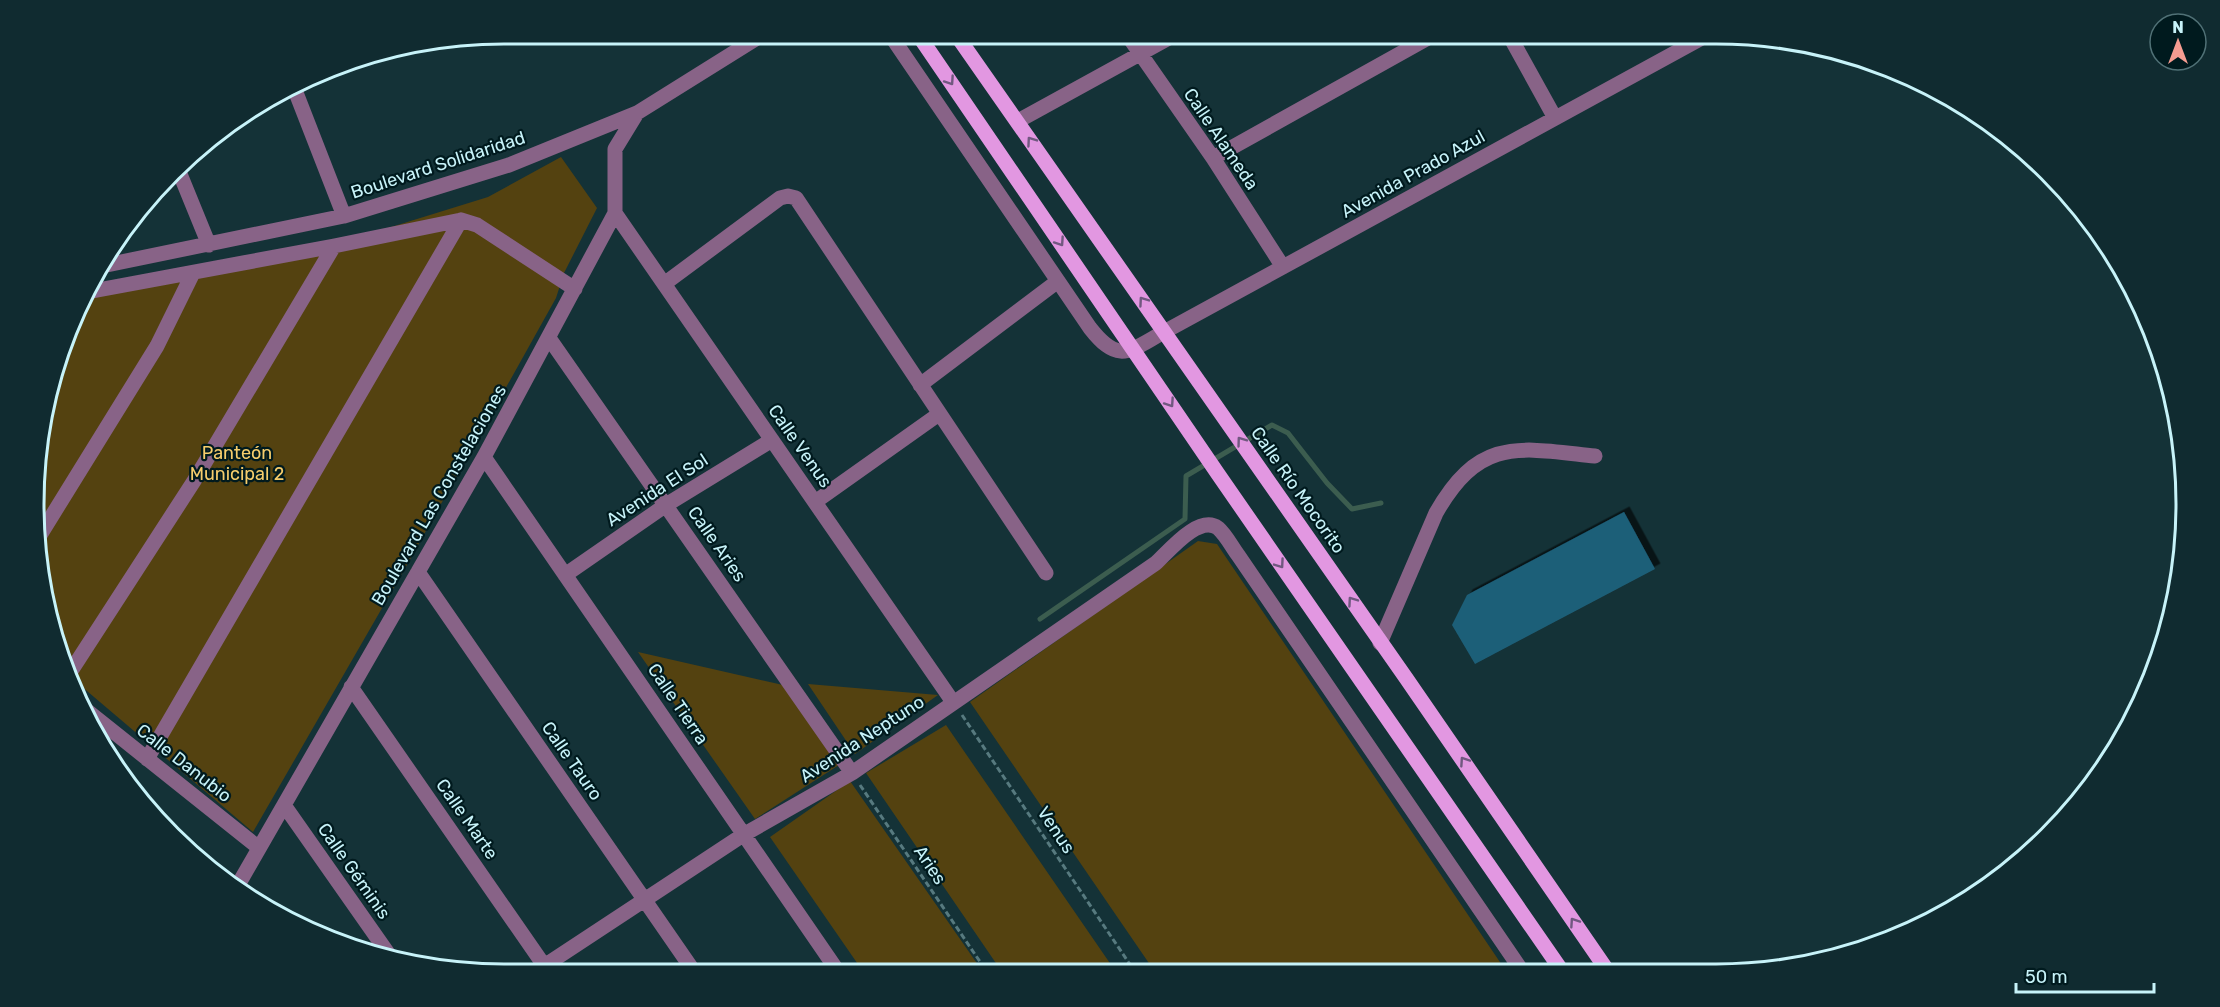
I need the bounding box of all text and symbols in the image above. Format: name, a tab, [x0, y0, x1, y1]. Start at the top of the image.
north arrow	[2148, 12, 2208, 72]
text: N	[2172, 18, 2184, 37]
one-way arrow	[943, 75, 954, 86]
street label: Calle Alameda	[1179, 84, 1263, 194]
street label: Avenida Prado Azul	[1337, 125, 1489, 223]
street label: Boulevard Solidaridad	[348, 126, 528, 204]
one-way arrow	[1027, 136, 1038, 147]
one-way arrow	[1053, 235, 1064, 246]
one-way arrow	[1139, 296, 1150, 307]
street label: Boulevard Las Constelaciones	[367, 381, 511, 609]
one-way arrow	[1163, 396, 1174, 407]
street label: Calle Venus	[763, 400, 837, 492]
street label: Calle Río Mocorito	[1246, 422, 1350, 558]
one-way arrow	[1237, 437, 1248, 448]
park label: Panteón Municipal 2	[190, 442, 284, 485]
street label: Avenida El Sol	[602, 449, 712, 531]
street label: Calle Aries	[683, 502, 751, 586]
one-way arrow	[1273, 557, 1284, 568]
one-way arrow	[1348, 597, 1359, 608]
street label: Calle Tierra	[643, 659, 713, 749]
street label: Avenida Neptuno	[796, 691, 928, 787]
street label: Calle Tauro	[537, 717, 607, 805]
street label: Calle Danubio	[132, 719, 236, 807]
one-way arrow	[1460, 757, 1471, 768]
street label: Calle Marte	[431, 774, 503, 864]
street label: Venus	[1032, 802, 1080, 858]
street label: Calle Géminis	[313, 819, 395, 923]
street label: Aries	[909, 841, 951, 889]
one-way arrow	[1570, 918, 1581, 929]
scale bar	[2016, 956, 2154, 994]
text: 50 m	[2025, 966, 2068, 988]

